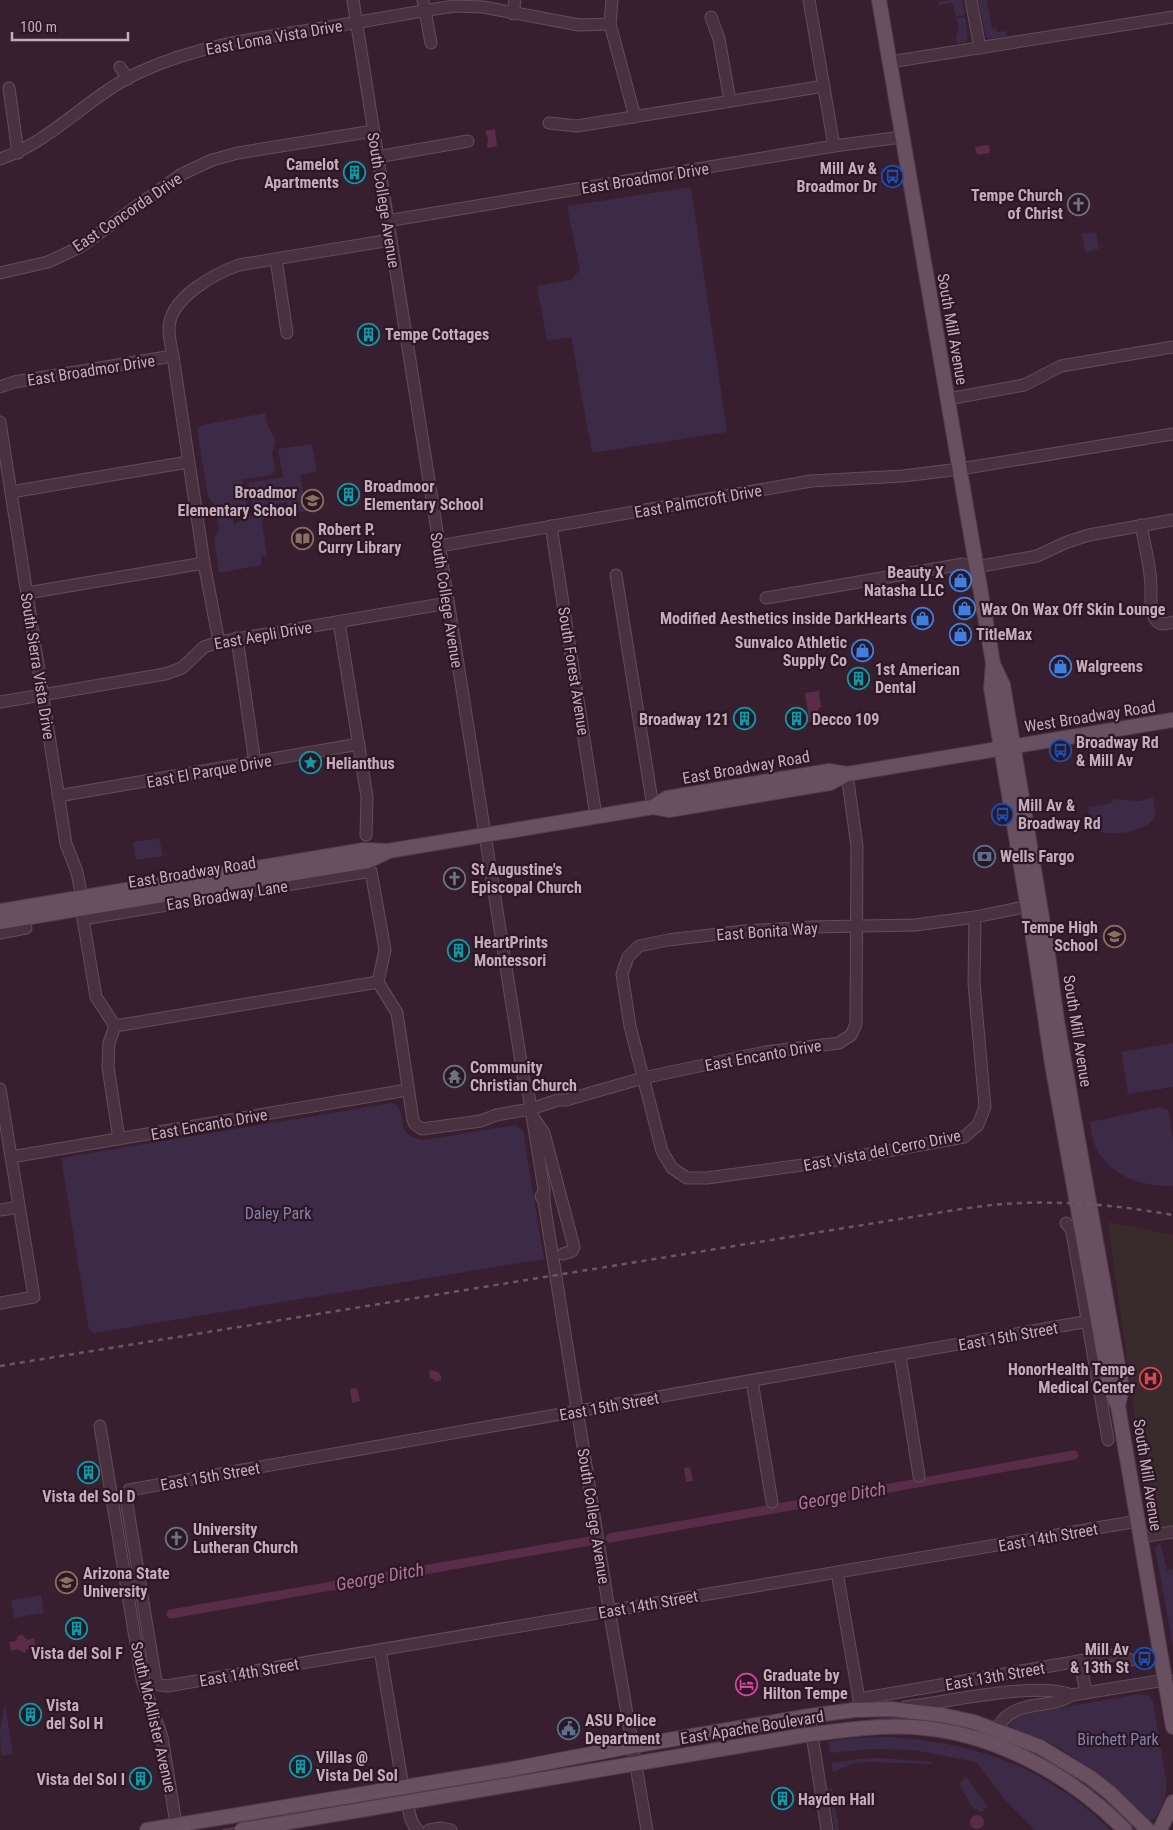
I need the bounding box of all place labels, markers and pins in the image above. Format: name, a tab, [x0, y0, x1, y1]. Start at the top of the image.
place label: Camelot Apartments	[264, 155, 339, 192]
place label: Mill Av & Broadmor Dr	[796, 159, 877, 196]
building icon: Camelot Apartments	[343, 161, 367, 185]
bus stop icon: Mill Av & Broadmor Dr	[881, 165, 905, 189]
place label: Tempe Church of Christ	[971, 186, 1063, 223]
church icon: Tempe Church of Christ	[1067, 192, 1091, 216]
building icon: Tempe Cottages	[357, 322, 381, 346]
place label: Tempe Cottages	[385, 325, 489, 344]
place label: Broadmoor Elementary School	[364, 477, 483, 514]
place label: Broadmor Elementary School	[178, 483, 297, 520]
building icon: Broadmoor Elementary School	[336, 483, 360, 507]
school or university icon: Broadmor Elementary School	[301, 489, 325, 513]
place label: Robert P. Curry Library	[318, 520, 401, 557]
library icon: Robert P. Curry Library	[290, 526, 314, 550]
place label: Beauty X Natasha LLC	[864, 563, 944, 600]
shop icon: Beauty X Natasha LLC	[948, 569, 972, 593]
shop icon: Wax On Wax Off Skin Lounge	[953, 597, 977, 621]
place label: Wax On Wax Off Skin Lounge	[981, 600, 1166, 619]
shop icon: Modified Aesthetics inside DarkHearts	[911, 606, 935, 630]
place label: Modified Aesthetics inside DarkHearts	[660, 609, 907, 628]
shop icon: TitleMax	[948, 622, 972, 646]
place label: TitleMax	[976, 625, 1033, 644]
place label: Sunvalco Athletic Supply Co	[735, 633, 847, 670]
shop icon: Sunvalco Athletic Supply Co	[851, 639, 875, 663]
shop icon: Walgreens	[1048, 654, 1072, 678]
place label: Walgreens	[1076, 657, 1143, 676]
place label: 1st American Dental	[875, 660, 960, 697]
building icon: 1st American Dental	[847, 666, 871, 690]
building icon: Broadway 121	[733, 707, 757, 731]
building icon: Decco 109	[784, 707, 808, 731]
place label: Broadway 121	[639, 710, 729, 729]
place label: Decco 109	[812, 710, 879, 729]
place label: Broadway Rd & Mill Av	[1076, 733, 1159, 770]
bus stop icon: Broadway Rd & Mill Av	[1048, 739, 1072, 763]
place icon: Helianthus	[298, 751, 322, 775]
place label: Helianthus	[326, 754, 395, 773]
place label: Mill Av & Broadway Rd	[1018, 796, 1101, 833]
bus stop icon: Mill Av & Broadway Rd	[990, 802, 1014, 826]
bank icon: Wells Fargo	[972, 844, 996, 868]
place label: Wells Fargo	[1000, 847, 1075, 866]
place label: St Augustine's Episcopal Church	[471, 860, 582, 897]
church icon: St Augustine's Episcopal Church	[443, 866, 467, 890]
place label: Tempe High School	[1021, 918, 1098, 955]
school or university icon: Tempe High School	[1102, 924, 1126, 948]
place label: HeartPrints Montessori	[474, 933, 548, 970]
building icon: HeartPrints Montessori	[446, 939, 470, 963]
place label: Community Christian Church	[470, 1058, 577, 1095]
temple icon: Community Christian Church	[442, 1064, 466, 1088]
place label: HonorHealth Tempe Medical Center	[1008, 1360, 1135, 1397]
hospital icon: HonorHealth Tempe Medical Center	[1139, 1366, 1163, 1390]
building icon: Vista del Sol D	[77, 1460, 101, 1484]
place label: Vista del Sol D	[42, 1487, 136, 1506]
place label: University Lutheran Church	[193, 1520, 298, 1557]
church icon: University Lutheran Church	[165, 1526, 189, 1550]
place label: Arizona State University	[83, 1564, 170, 1601]
school or university icon: Arizona State University	[55, 1570, 79, 1594]
building icon: Vista del Sol F	[65, 1617, 89, 1641]
place label: Mill Av & 13th St	[1070, 1640, 1129, 1677]
place label: Vista del Sol F	[31, 1644, 123, 1663]
bus stop icon: Mill Av & 13th St	[1133, 1646, 1157, 1670]
place label: Graduate by Hilton Tempe	[763, 1666, 848, 1703]
hotel icon: Graduate by Hilton Tempe	[735, 1672, 759, 1696]
place label: Vista del Sol H	[46, 1696, 103, 1733]
building icon: Vista del Sol H	[18, 1702, 42, 1726]
place label: ASU Police Department	[585, 1711, 660, 1748]
public building icon: ASU Police Department	[557, 1717, 581, 1741]
place label: Villas @ Vista Del Sol	[316, 1748, 398, 1785]
building icon: Villas @ Vista Del Sol	[288, 1754, 312, 1778]
building icon: Vista del Sol I	[129, 1767, 153, 1791]
place label: Vista del Sol I	[36, 1770, 125, 1789]
building icon: Hayden Hall	[770, 1787, 794, 1811]
place label: Hayden Hall	[798, 1790, 875, 1809]

